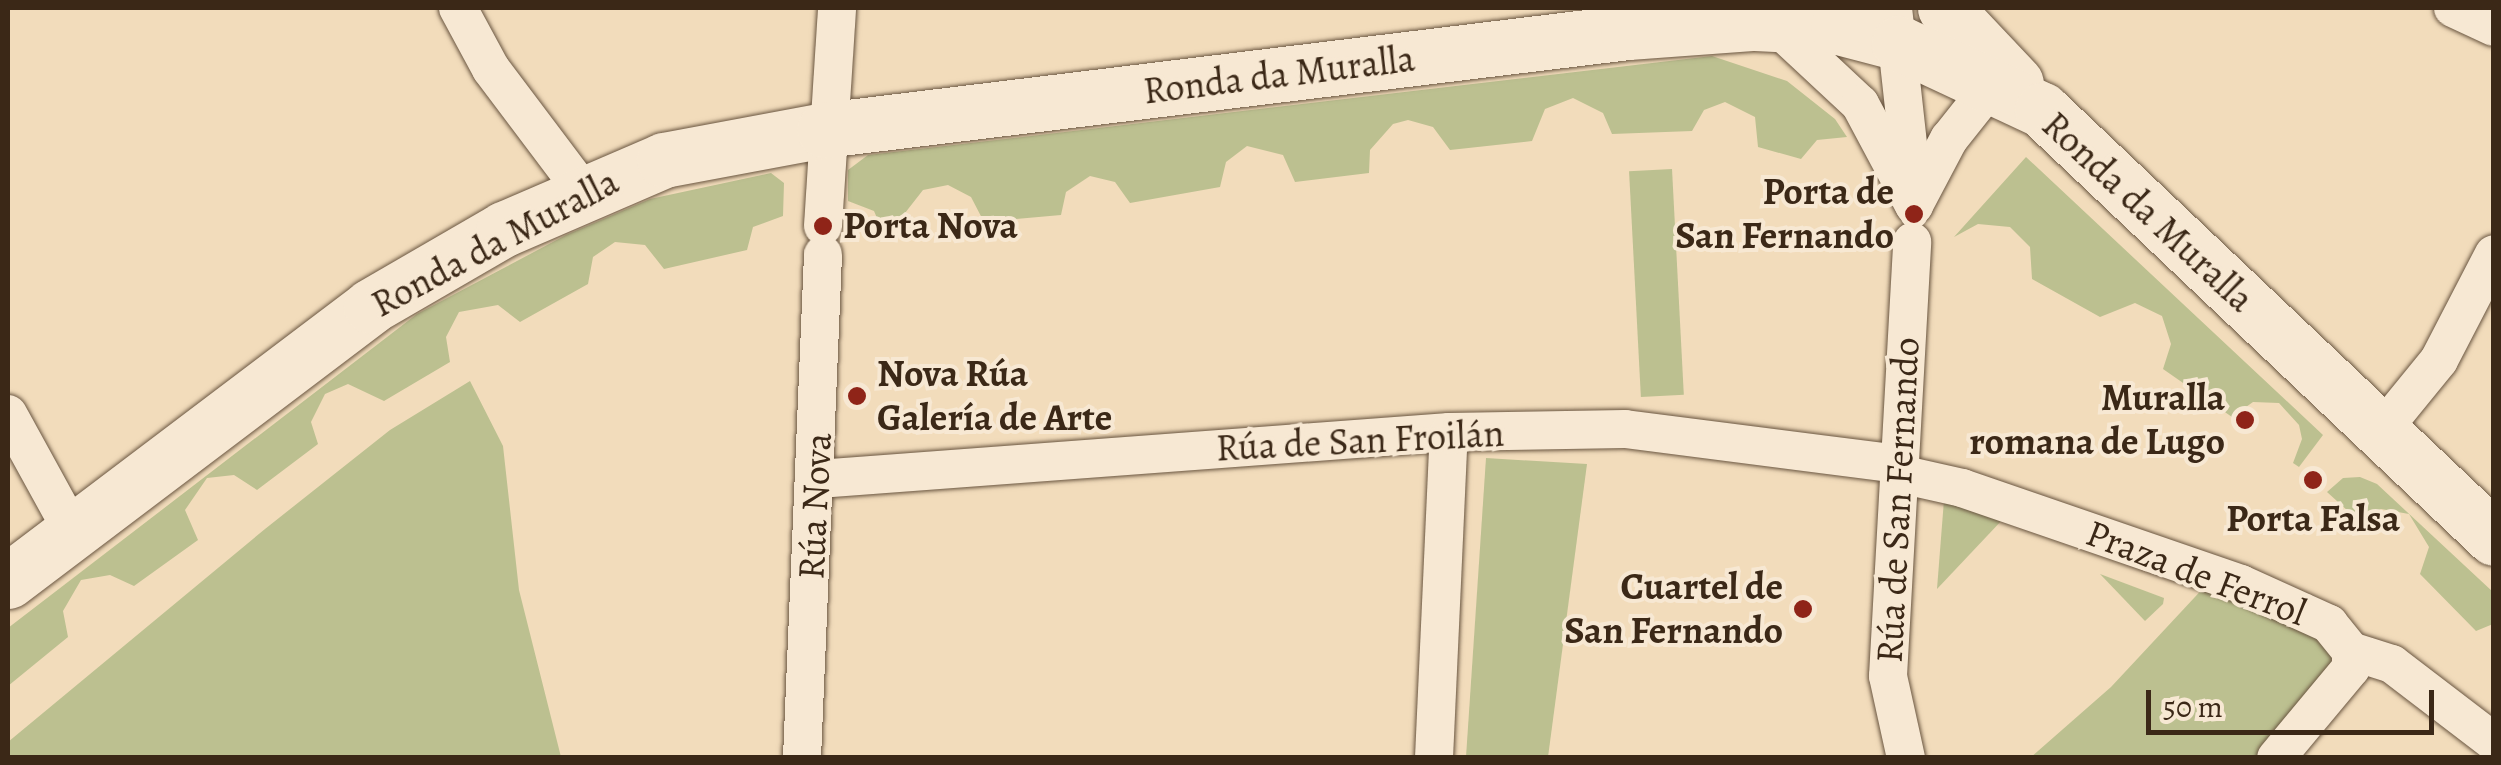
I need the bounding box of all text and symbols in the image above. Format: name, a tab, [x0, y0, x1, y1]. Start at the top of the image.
street label: Ronda da Muralla	[1141, 36, 1417, 114]
street label: Ronda da Muralla	[2033, 102, 2263, 322]
street label: Ronda da Muralla	[364, 159, 626, 327]
place label: Porta de San Fernando	[1675, 169, 1894, 258]
place label: Porta Nova	[843, 203, 1018, 249]
marker: Porta de San Fernando	[1903, 203, 1925, 225]
marker: Porta Nova	[812, 215, 834, 237]
street label: Rúa de San Fernando	[1867, 336, 1929, 664]
place label: Nova Rúa Galería de Arte	[877, 351, 1112, 440]
place label: Muralla romana de Lugo	[1969, 375, 2225, 464]
marker: Nova Rúa Galería de Arte	[846, 385, 868, 407]
marker: Muralla romana de Lugo	[2234, 409, 2256, 431]
street label: Rúa de San Froilán	[1215, 411, 1505, 471]
street label: Rúa Nova	[788, 432, 842, 580]
marker: Porta Falsa	[2302, 469, 2324, 491]
place label: Porta Falsa	[2226, 496, 2400, 542]
street label: Praza de Ferrol	[2080, 510, 2312, 636]
place label: Cuartel de San Fernando	[1564, 564, 1783, 654]
marker: Cuartel de San Fernando	[1792, 598, 1814, 620]
scale bar	[2151, 670, 2438, 732]
text: 50 m	[2163, 687, 2223, 727]

